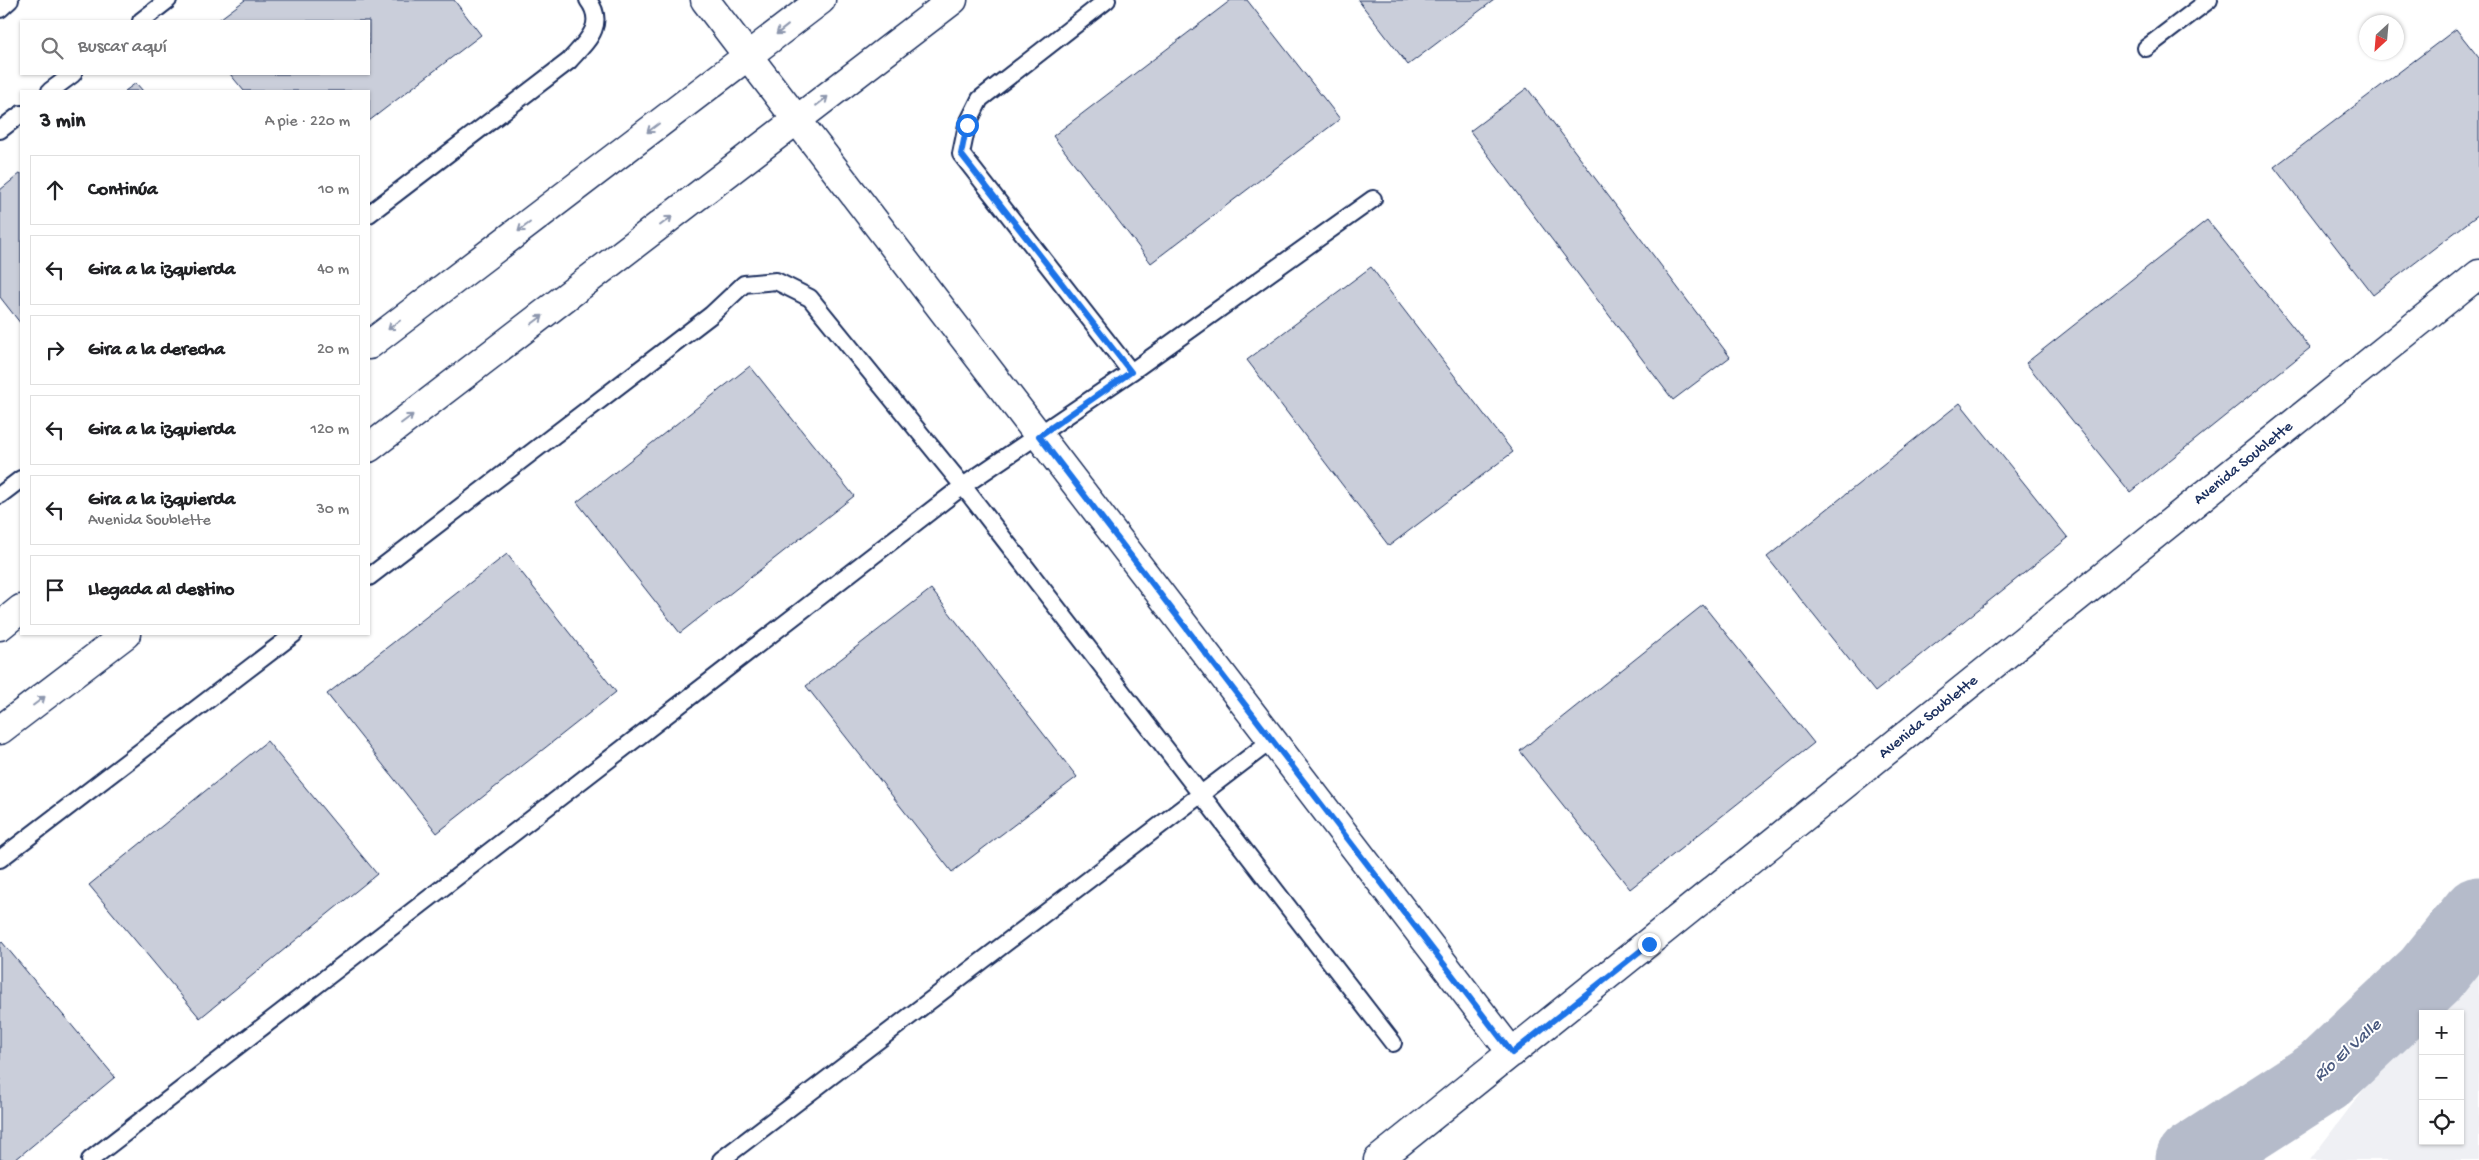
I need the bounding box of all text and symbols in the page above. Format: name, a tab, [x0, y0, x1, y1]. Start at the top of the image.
north arrow	[2359, 15, 2404, 60]
search box	[20, 20, 370, 75]
one-way arrow	[776, 24, 789, 35]
icon: search	[38, 34, 66, 62]
text: Buscar aquí	[78, 36, 167, 59]
one-way arrow	[816, 96, 829, 107]
text: 3 min	[40, 110, 85, 135]
text: A pie · 220 m	[265, 113, 350, 132]
route start	[956, 114, 979, 137]
one-way arrow	[647, 123, 660, 134]
icon: ahead	[41, 176, 69, 204]
text: Continúa	[88, 179, 158, 202]
text: 10 m	[318, 181, 349, 200]
one-way arrow	[659, 216, 672, 227]
one-way arrow	[517, 222, 531, 232]
icon: left	[41, 256, 69, 284]
text: Gira a la izquierda	[88, 259, 235, 282]
text: 40 m	[317, 261, 349, 280]
one-way arrow	[530, 315, 544, 325]
one-way arrow	[388, 320, 401, 331]
icon: right	[41, 336, 69, 364]
text: Gira a la derecha	[88, 339, 225, 362]
text: 20 m	[317, 341, 349, 360]
one-way arrow	[401, 413, 414, 424]
icon: left	[41, 416, 69, 444]
street label: Avenida Soublette	[2190, 418, 2298, 510]
text: Gira a la izquierda	[88, 419, 235, 442]
text: 120 m	[310, 421, 349, 440]
text: Gira a la izquierda	[88, 489, 235, 512]
icon: left	[41, 496, 69, 524]
text: 30 m	[316, 501, 349, 520]
text: Avenida Soublette	[88, 512, 211, 531]
icon: arrive	[41, 576, 69, 604]
text: Llegada al destino	[88, 579, 234, 602]
street label: Avenida Soublette	[1875, 672, 1983, 764]
one-way arrow	[32, 695, 45, 706]
route end	[1638, 933, 1661, 956]
map controls	[2419, 1010, 2464, 1145]
button: +	[2419, 1010, 2464, 1055]
water label: Río El Valle	[2310, 1015, 2387, 1087]
button: −	[2419, 1055, 2464, 1100]
button: locate	[2419, 1100, 2464, 1145]

